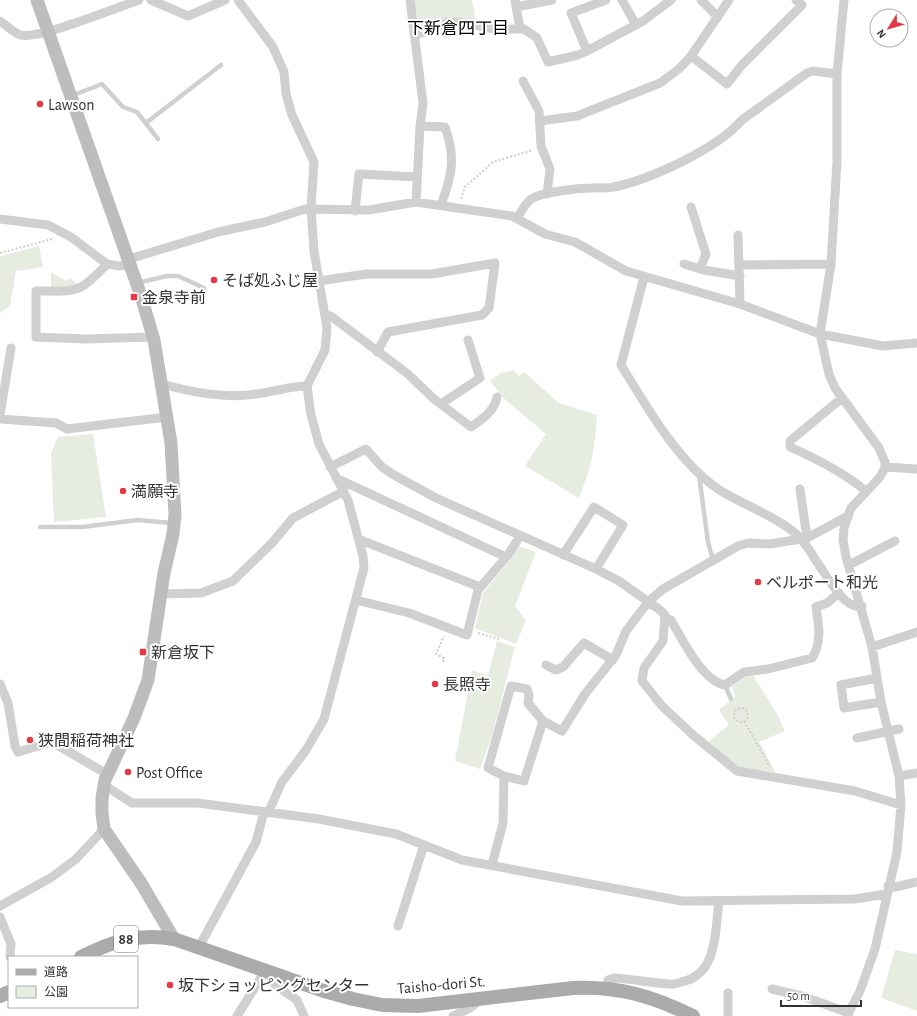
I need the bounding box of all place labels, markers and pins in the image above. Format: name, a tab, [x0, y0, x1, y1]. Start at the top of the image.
place label: Lawson	[48, 97, 95, 113]
marker: Lawson	[35, 99, 45, 109]
place label: そば処ふじ屋	[222, 272, 318, 289]
marker: そば処ふじ屋	[209, 275, 219, 285]
place label: 金泉寺前	[142, 289, 206, 306]
marker: 金泉寺前	[129, 292, 139, 302]
place label: 満願寺	[131, 484, 179, 500]
marker: 満願寺	[118, 486, 128, 496]
place label: ベルポート和光	[766, 574, 878, 591]
marker: ベルポート和光	[753, 577, 763, 587]
place label: 新倉坂下	[151, 644, 215, 661]
marker: 新倉坂下	[138, 647, 148, 657]
place label: 長照寺	[443, 676, 491, 693]
marker: 長照寺	[430, 679, 440, 689]
place label: 狭間稲荷神社	[38, 732, 134, 749]
marker: 狭間稲荷神社	[25, 735, 35, 745]
place label: Post Office	[136, 765, 203, 781]
marker: Post Office	[123, 767, 133, 777]
place label: 坂下ショッピングセンター	[178, 977, 370, 994]
marker: 坂下ショッピングセンター	[165, 980, 175, 990]

